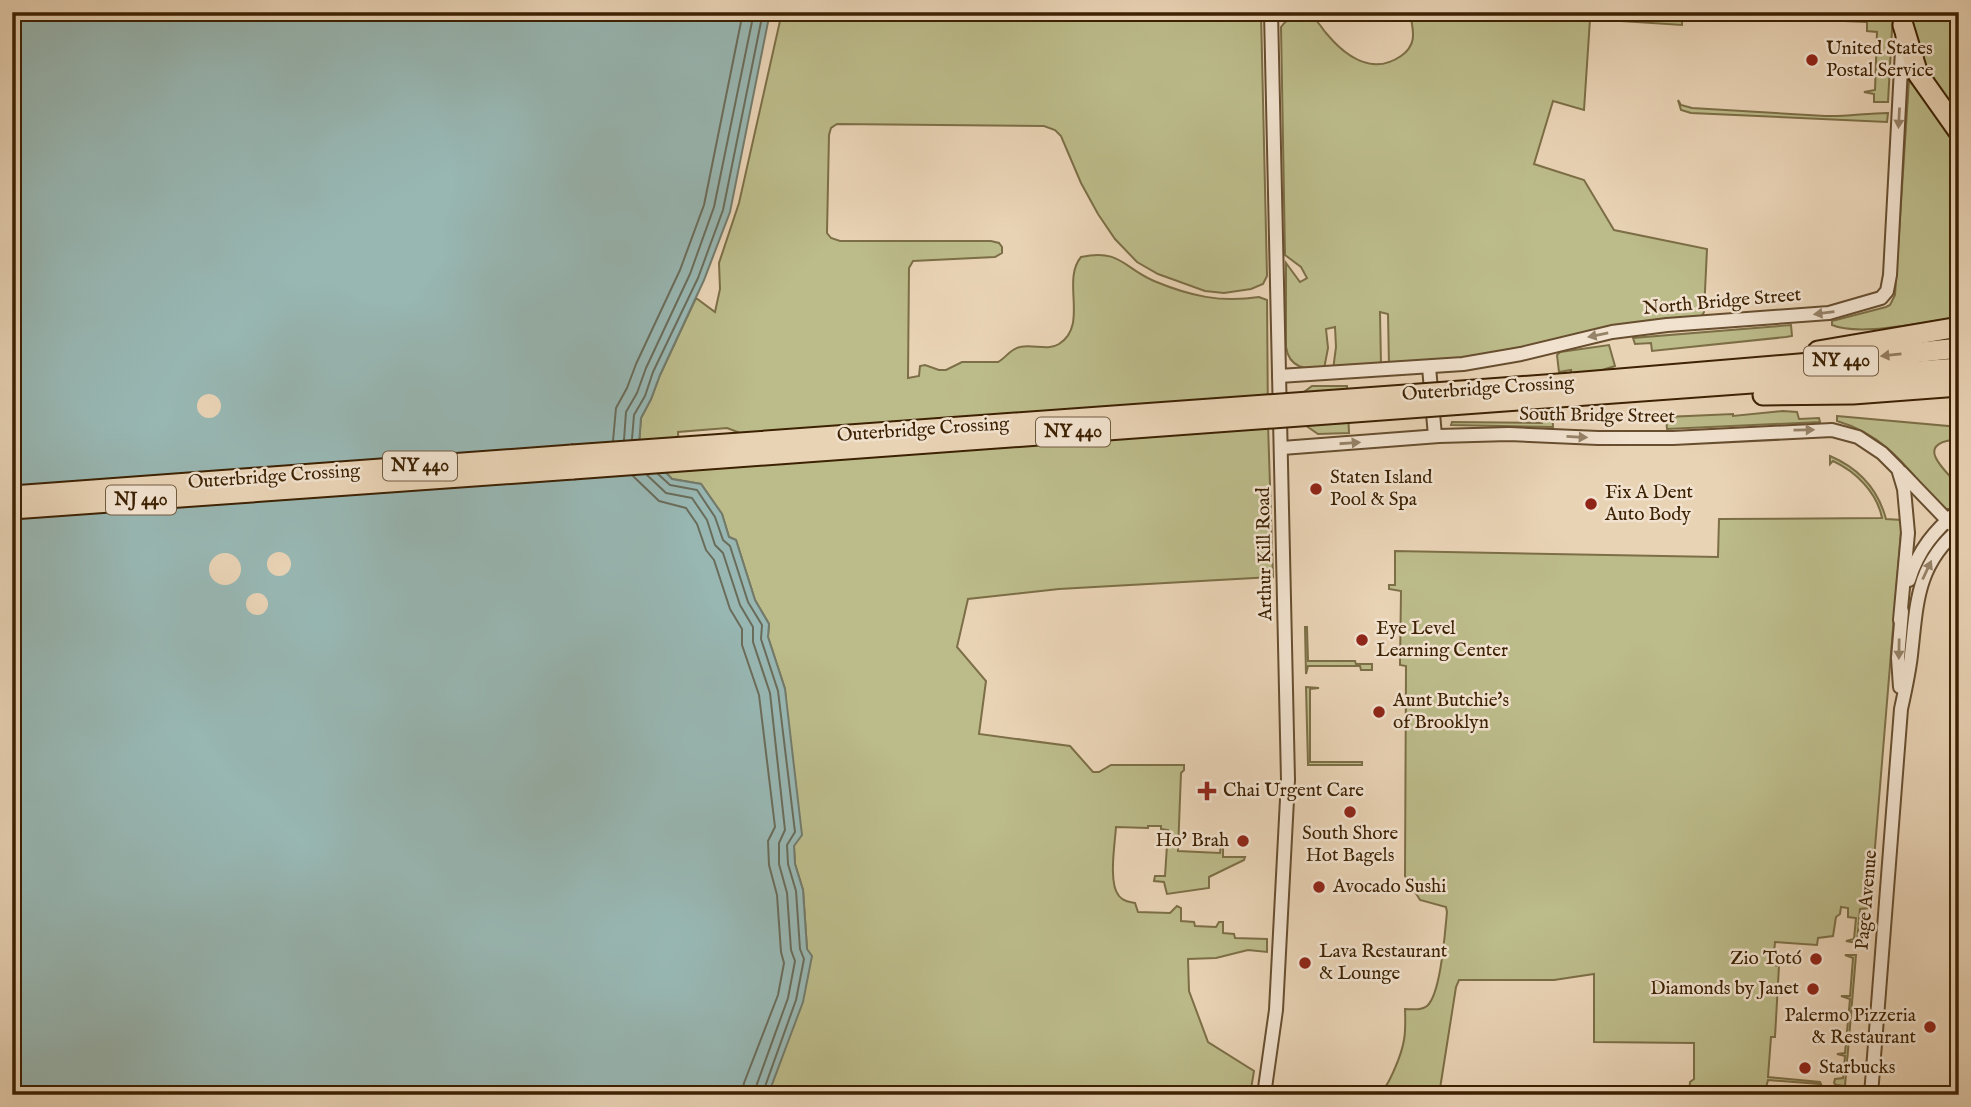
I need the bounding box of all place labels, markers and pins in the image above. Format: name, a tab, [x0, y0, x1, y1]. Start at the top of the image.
place label: United States Postal Service	[1826, 37, 1934, 83]
marker: United States Postal Service	[1804, 52, 1820, 68]
place label: Staten Island Pool & Spa	[1330, 466, 1433, 512]
marker: Staten Island Pool & Spa	[1308, 481, 1324, 497]
place label: Fix A Dent Auto Body	[1604, 481, 1694, 527]
marker: Fix A Dent Auto Body	[1583, 496, 1599, 512]
place label: Eye Level Learning Center	[1376, 617, 1508, 663]
marker: Eye Level Learning Center	[1354, 632, 1370, 648]
place label: Aunt Butchie's of Brooklyn	[1392, 689, 1509, 735]
marker: Aunt Butchie's of Brooklyn	[1371, 704, 1387, 720]
place label: Chai Urgent Care	[1223, 779, 1364, 803]
marker: Chai Urgent Care	[1197, 781, 1217, 801]
marker: South Shore Hot Bagels	[1342, 804, 1358, 820]
place label: South Shore Hot Bagels	[1302, 822, 1398, 868]
place label: Ho' Brah	[1156, 829, 1229, 853]
marker: Ho' Brah	[1235, 833, 1251, 849]
place label: Avocado Sushi	[1332, 875, 1446, 899]
marker: Avocado Sushi	[1311, 879, 1327, 895]
place label: Lava Restaurant & Lounge	[1319, 940, 1448, 986]
place label: Zio Totó	[1730, 947, 1802, 971]
marker: Zio Totó	[1808, 951, 1824, 967]
marker: Lava Restaurant & Lounge	[1297, 955, 1313, 971]
place label: Diamonds by Janet	[1650, 977, 1799, 1001]
marker: Diamonds by Janet	[1805, 981, 1821, 997]
place label: Palermo Pizzeria & Restaurant	[1784, 1004, 1917, 1050]
marker: Palermo Pizzeria & Restaurant	[1922, 1019, 1938, 1035]
place label: Starbucks	[1819, 1056, 1895, 1080]
marker: Starbucks	[1797, 1060, 1813, 1076]

